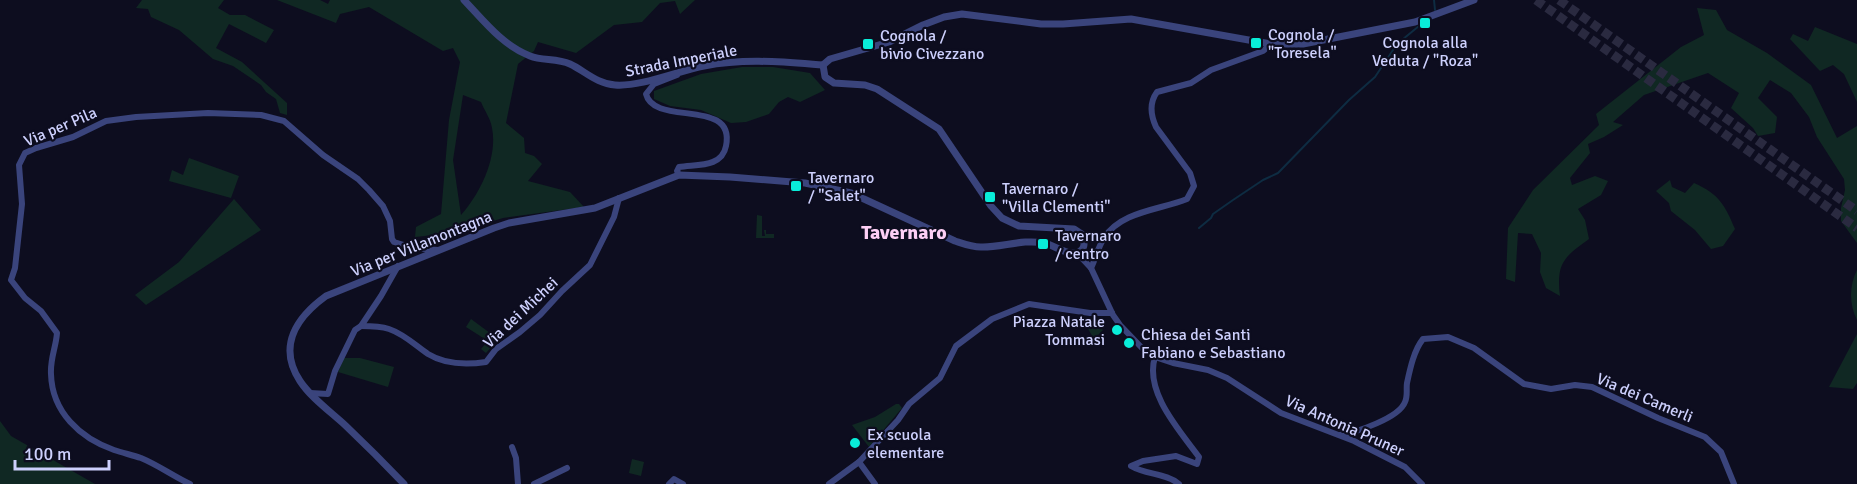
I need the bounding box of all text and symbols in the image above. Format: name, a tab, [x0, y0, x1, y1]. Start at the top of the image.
marker: Cognola alla Veduta / "Roza"	[1418, 16, 1432, 30]
place label: Cognola / "Toresela"	[1268, 25, 1337, 63]
place label: Cognola / bivio Civezzano	[880, 26, 984, 64]
place label: Cognola alla Veduta / "Roza"	[1372, 33, 1478, 71]
marker: Cognola / "Toresela"	[1249, 36, 1263, 50]
marker: Cognola / bivio Civezzano	[861, 37, 875, 51]
street label: Strada Imperiale	[624, 40, 739, 82]
street label: Via per Pila	[21, 103, 100, 151]
place label: Tavernaro / "Salet"	[808, 168, 874, 206]
marker: Tavernaro / "Salet"	[789, 179, 803, 193]
place label: Tavernaro / "Villa Clementi"	[1002, 179, 1110, 217]
marker: Tavernaro / "Villa Clementi"	[983, 190, 997, 204]
street label: Via per Villamontagna	[348, 206, 495, 281]
district label: Tavernaro	[861, 220, 947, 245]
place label: Tavernaro / centro	[1055, 226, 1121, 264]
marker: Tavernaro / centro	[1036, 237, 1050, 251]
street label: Via dei Michei	[479, 273, 562, 353]
place label: Piazza Natale Tommasi	[1012, 312, 1105, 350]
marker: Piazza Natale Tommasi	[1110, 323, 1124, 337]
place label: Chiesa dei Santi Fabiano e Sebastiano	[1141, 325, 1286, 363]
marker: Chiesa dei Santi Fabiano e Sebastiano	[1122, 336, 1136, 350]
street label: Via dei Camerli	[1593, 369, 1696, 427]
street label: Via Antonia Pruner	[1282, 391, 1407, 461]
place label: Ex scuola elementare	[867, 425, 944, 463]
scale bar	[15, 433, 110, 471]
marker: Ex scuola elementare	[848, 436, 862, 450]
text: 100 m	[24, 443, 71, 465]

